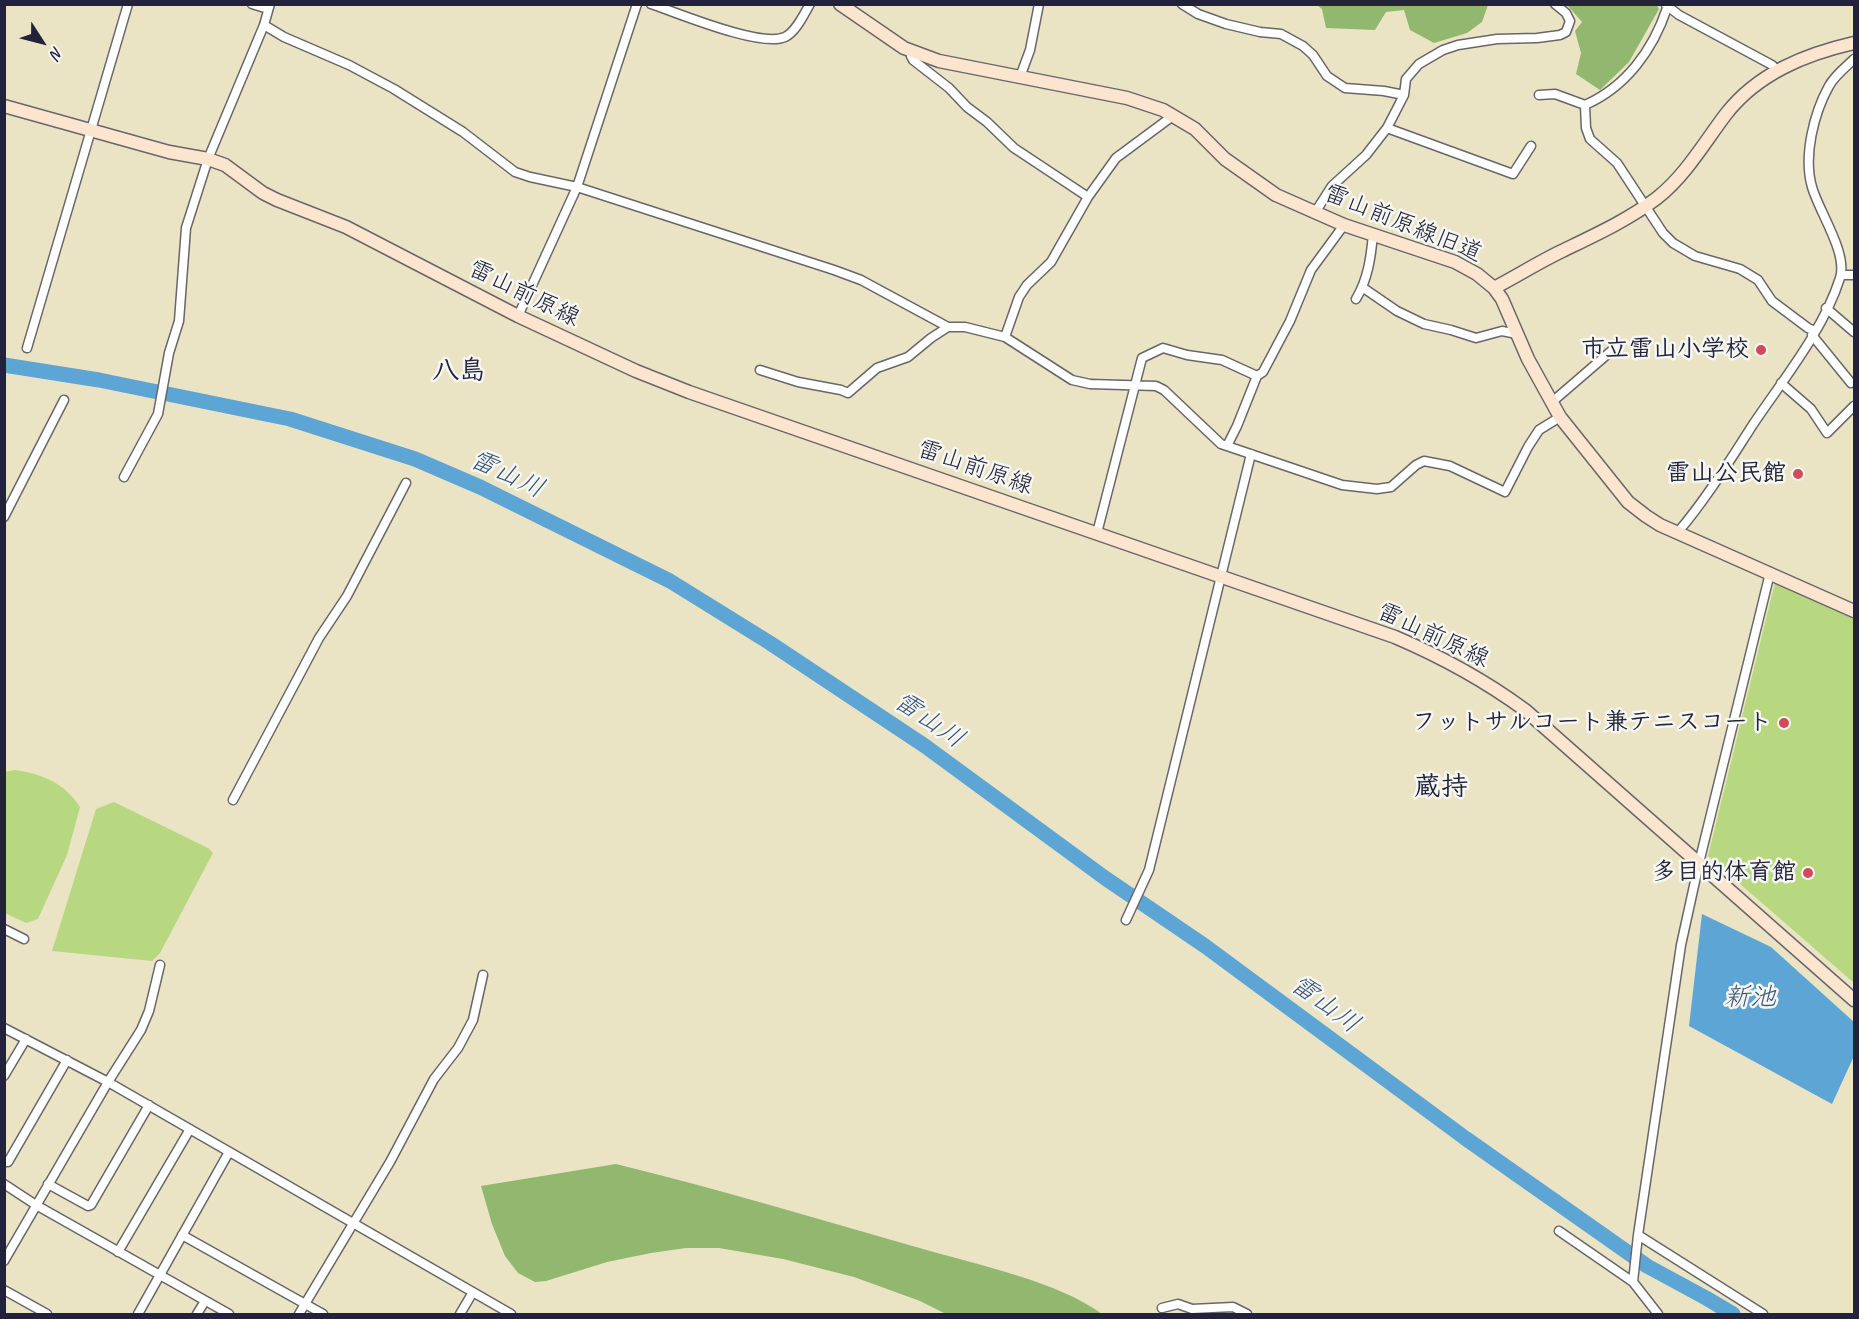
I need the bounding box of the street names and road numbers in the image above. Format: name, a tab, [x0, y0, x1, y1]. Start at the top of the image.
street label: 雷山前原線旧道	[1320, 179, 1486, 269]
street label: 雷山前原線	[464, 255, 584, 333]
street label: 雷山前原線	[914, 435, 1036, 501]
street label: 雷山前原線	[1373, 598, 1493, 674]

